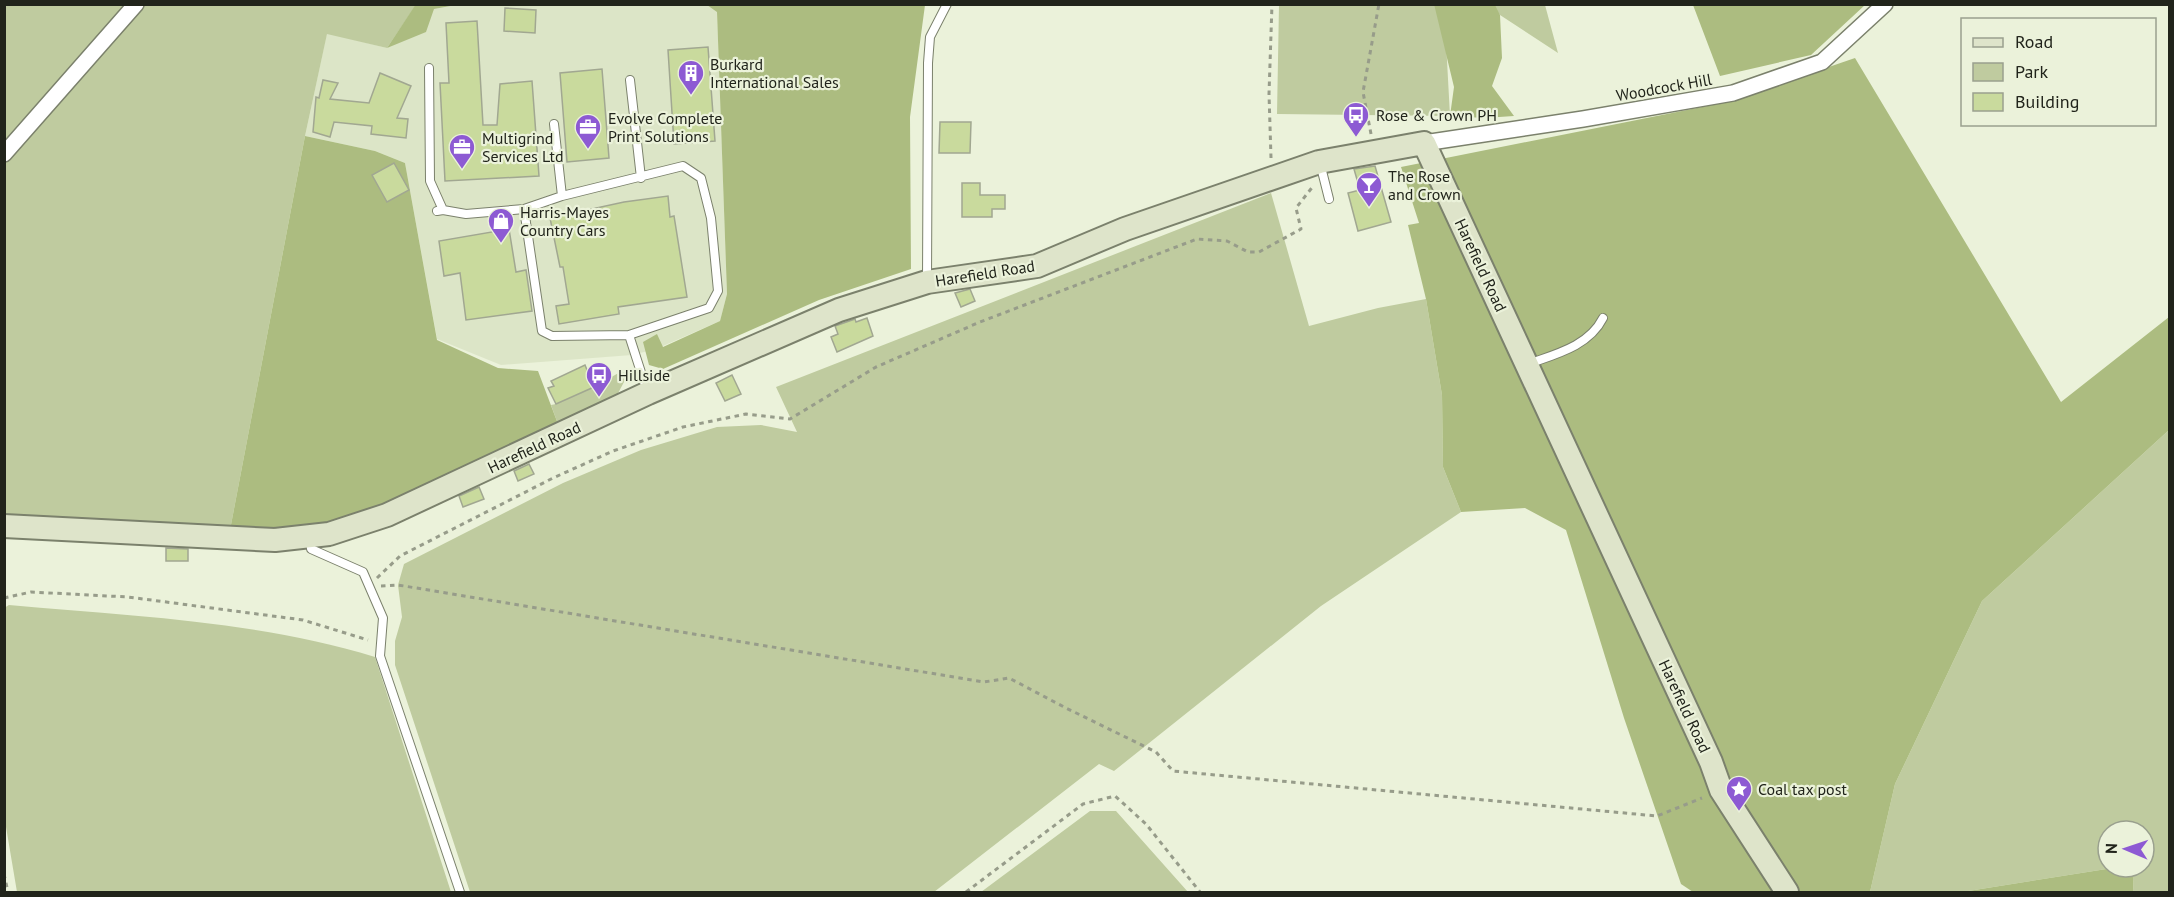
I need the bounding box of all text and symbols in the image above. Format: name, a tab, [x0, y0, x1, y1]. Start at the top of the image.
legend	[1961, 18, 2156, 126]
text: Road	[2015, 30, 2053, 53]
place label: Burkard International Sales	[710, 54, 839, 92]
building icon: Burkard International Sales	[676, 58, 706, 96]
text: Park	[2015, 60, 2048, 83]
street label: Woodcock Hill	[1615, 69, 1714, 105]
text: Building	[2015, 90, 2079, 113]
bus stop icon: Rose & Crown PH	[1341, 100, 1371, 138]
place label: Rose & Crown PH	[1376, 105, 1497, 125]
place label: Evolve Complete Print Solutions	[608, 108, 722, 146]
office icon: Evolve Complete Print Solutions	[573, 112, 603, 150]
place label: Multigrind Services Ltd	[482, 128, 564, 166]
office icon: Multigrind Services Ltd	[447, 132, 477, 170]
place label: The Rose and Crown	[1388, 166, 1461, 204]
bar icon: The Rose and Crown	[1354, 170, 1384, 208]
place label: Harris-Mayes Country Cars	[520, 202, 609, 240]
shop icon: Harris-Mayes Country Cars	[486, 206, 516, 244]
street label: Harefield Road	[1451, 215, 1511, 315]
street label: Harefield Road	[934, 255, 1036, 291]
bus stop icon: Hillside	[584, 360, 614, 398]
place label: Hillside	[618, 365, 670, 385]
street label: Harefield Road	[484, 417, 584, 477]
street label: Harefield Road	[1655, 656, 1715, 756]
place icon: Coal tax post	[1724, 774, 1754, 812]
place label: Coal tax post	[1758, 779, 1847, 799]
north arrow	[2096, 819, 2156, 879]
text: N	[2101, 843, 2121, 854]

